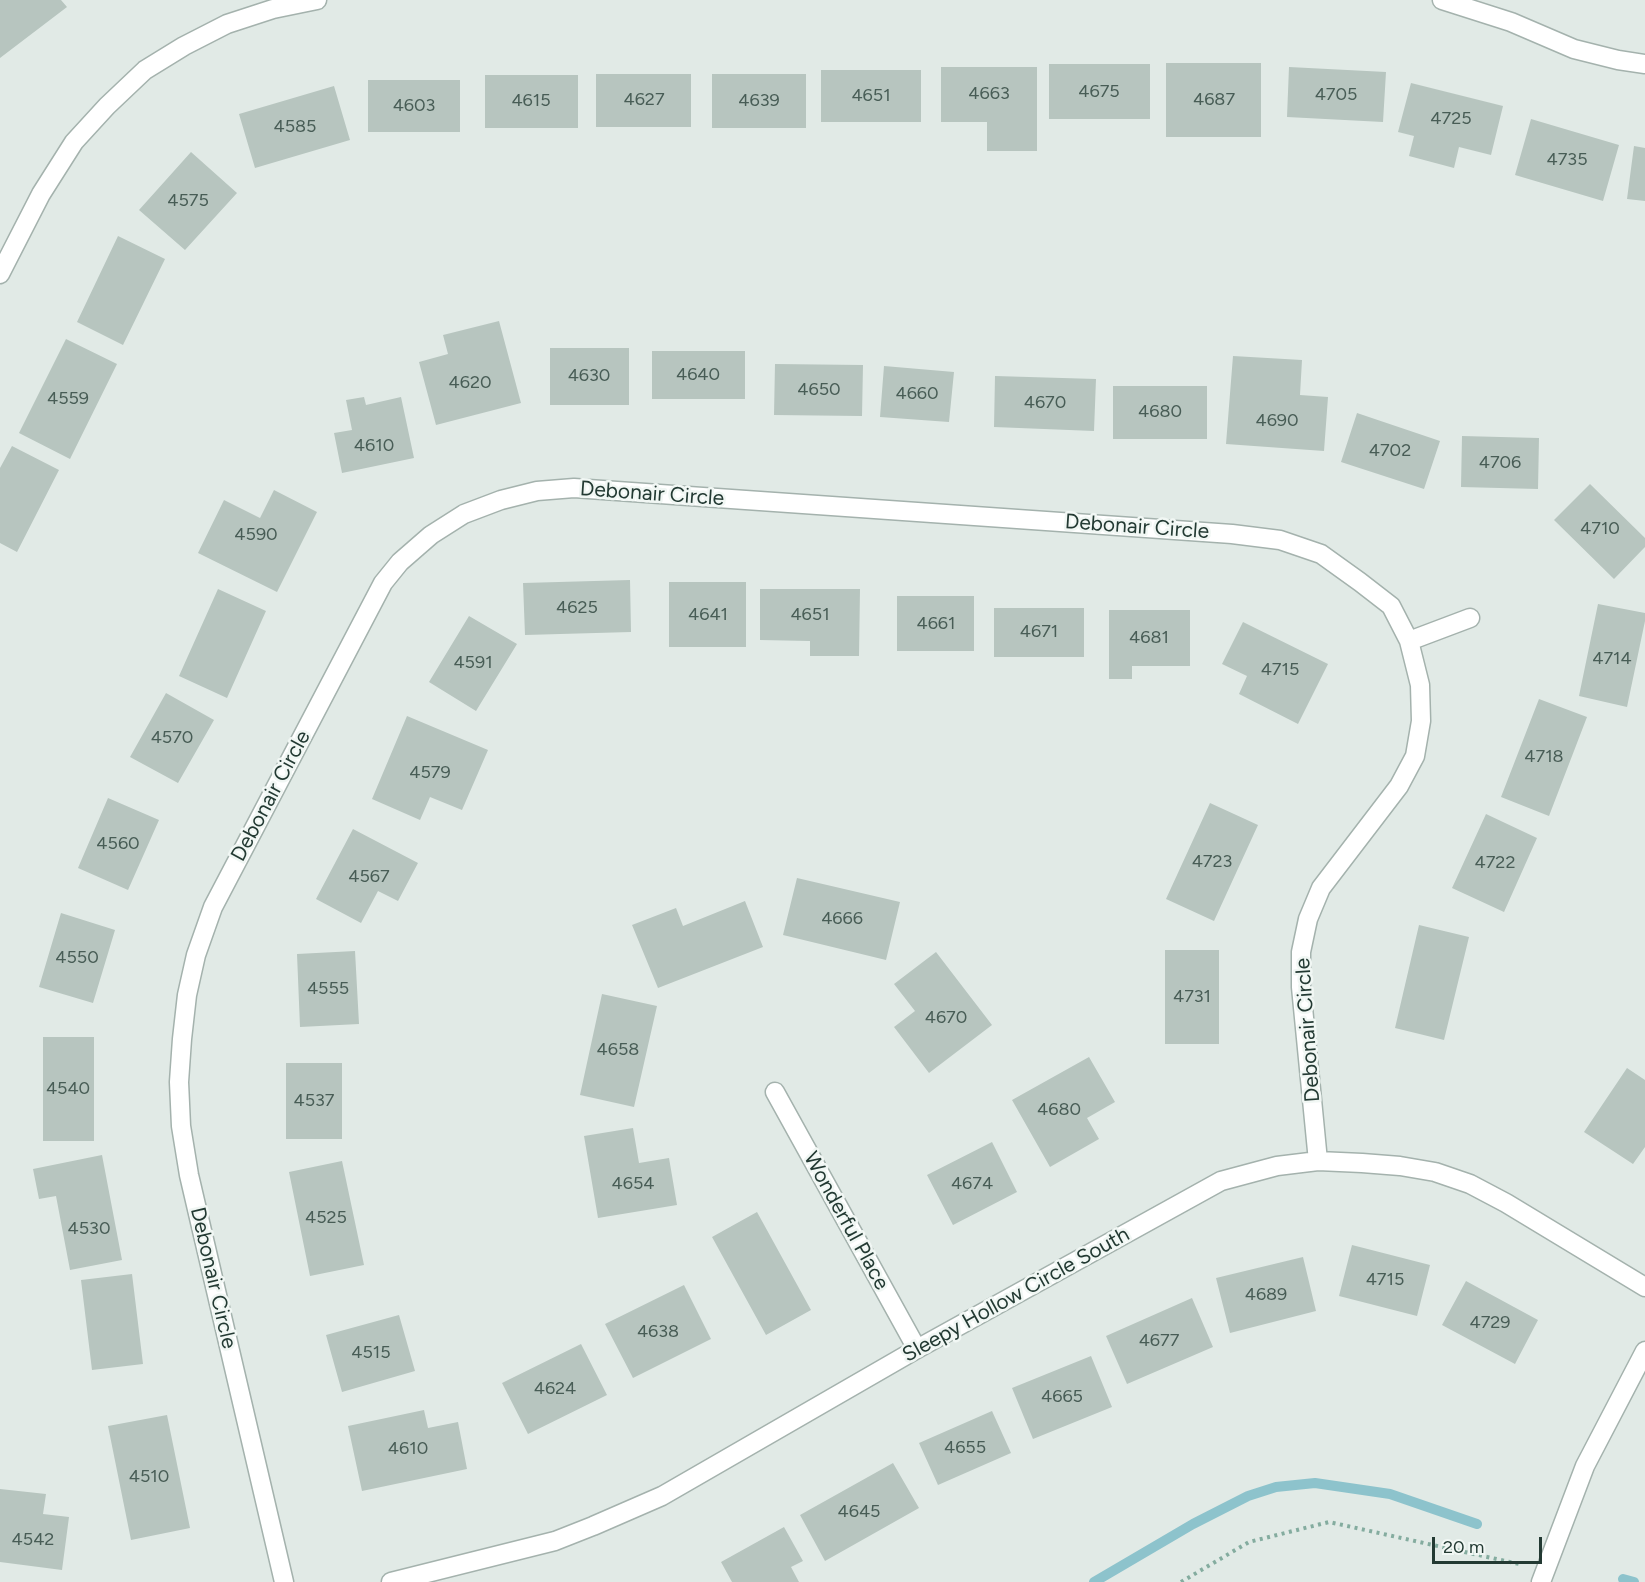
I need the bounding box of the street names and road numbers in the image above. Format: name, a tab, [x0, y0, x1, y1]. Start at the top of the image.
street label: Debonair Circle	[579, 476, 725, 512]
street label: Debonair Circle	[1064, 509, 1210, 545]
street label: Debonair Circle	[226, 726, 316, 866]
street label: Debonair Circle	[1290, 957, 1326, 1103]
street label: Wonderful Place	[798, 1148, 894, 1294]
street label: Debonair Circle	[184, 1205, 242, 1351]
street label: Sleepy Hollow Circle South	[898, 1222, 1134, 1368]

